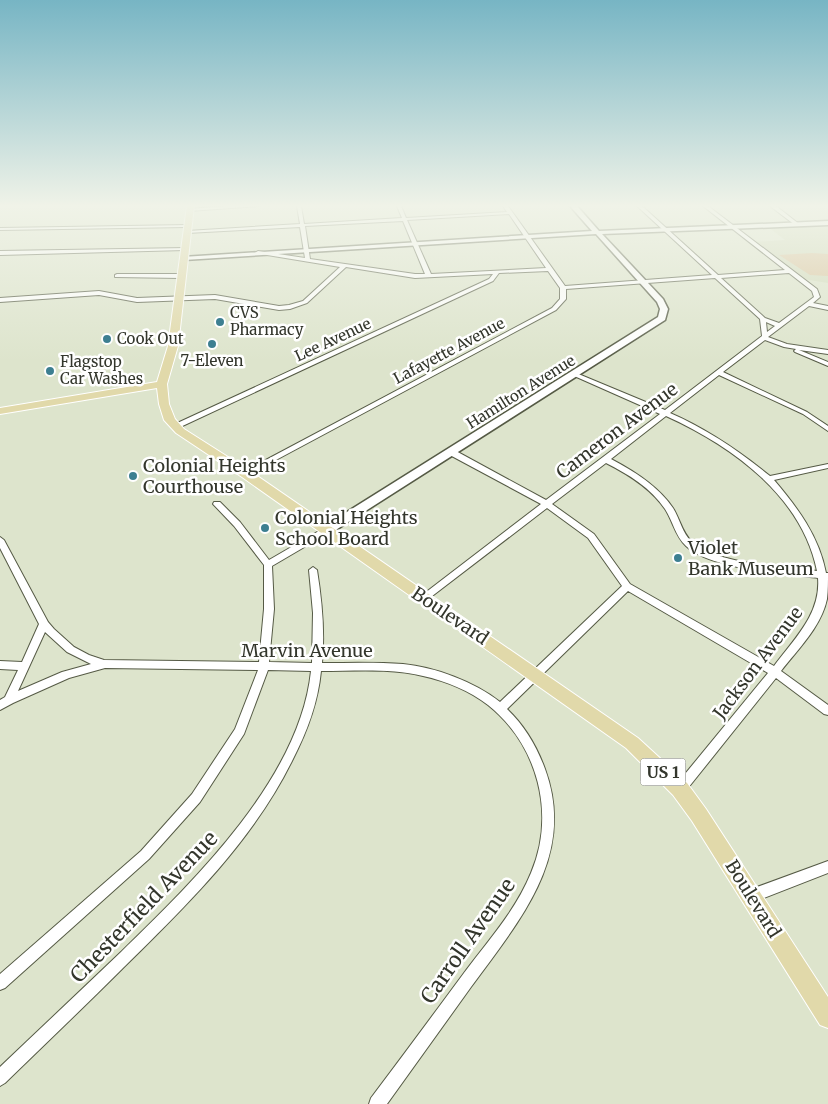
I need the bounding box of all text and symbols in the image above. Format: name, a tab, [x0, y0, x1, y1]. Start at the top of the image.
place label: CVS Pharmacy	[230, 303, 304, 339]
street label: Lafayette Avenue	[390, 313, 508, 388]
street label: Lee Avenue	[292, 314, 374, 365]
marker: CVS Pharmacy	[214, 316, 226, 328]
place label: Cook Out	[117, 329, 184, 348]
marker: Cook Out	[101, 333, 113, 345]
marker: 7-Eleven	[206, 338, 218, 350]
street label: Hamilton Avenue	[463, 350, 579, 433]
place label: 7-Eleven	[181, 351, 244, 370]
place label: Flagstop Car Washes	[60, 352, 143, 388]
marker: Flagstop Car Washes	[44, 365, 56, 377]
street label: Cameron Avenue	[551, 377, 682, 484]
place label: Colonial Heights Courthouse	[143, 454, 286, 498]
marker: Colonial Heights Courthouse	[127, 470, 139, 482]
place label: Colonial Heights School Board	[275, 506, 418, 550]
marker: Colonial Heights School Board	[259, 522, 271, 534]
place label: Violet Bank Museum	[687, 536, 814, 580]
marker: Violet Bank Museum	[672, 552, 684, 564]
street label: Boulevard	[408, 582, 493, 650]
street label: Jackson Avenue	[707, 602, 807, 724]
street label: Marvin Avenue	[241, 639, 373, 662]
road number: US 1	[640, 759, 686, 786]
street label: Chesterfield Avenue	[64, 825, 223, 988]
street label: Boulevard	[720, 856, 786, 942]
street label: Carroll Avenue	[414, 873, 521, 1009]

